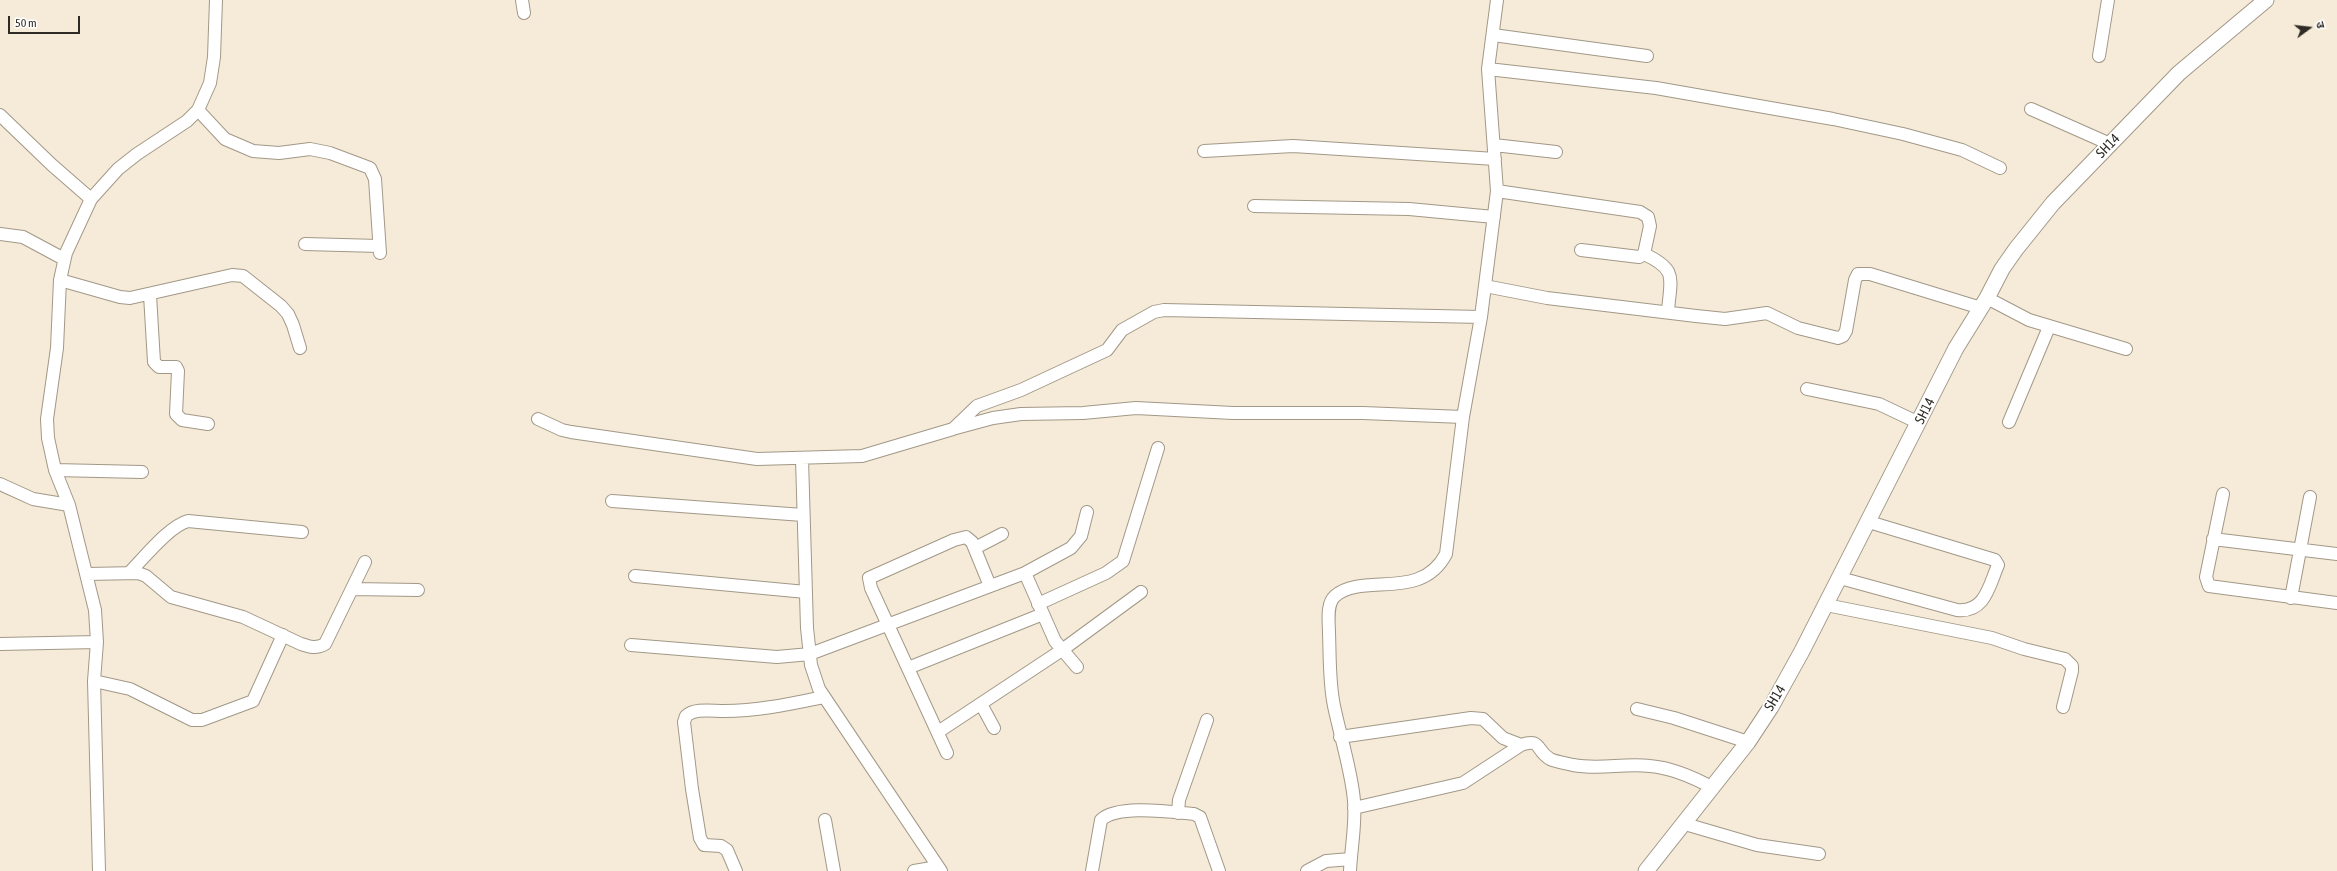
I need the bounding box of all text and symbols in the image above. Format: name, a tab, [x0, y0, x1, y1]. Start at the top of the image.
scale bar	[10, 8, 82, 34]
north arrow	[2289, 8, 2329, 48]
text: 50 m	[15, 16, 37, 30]
text: उ	[2314, 20, 2327, 30]
street label: SH14	[2093, 130, 2123, 162]
street label: SH14	[1911, 395, 1939, 427]
street label: SH14	[1761, 682, 1789, 714]

